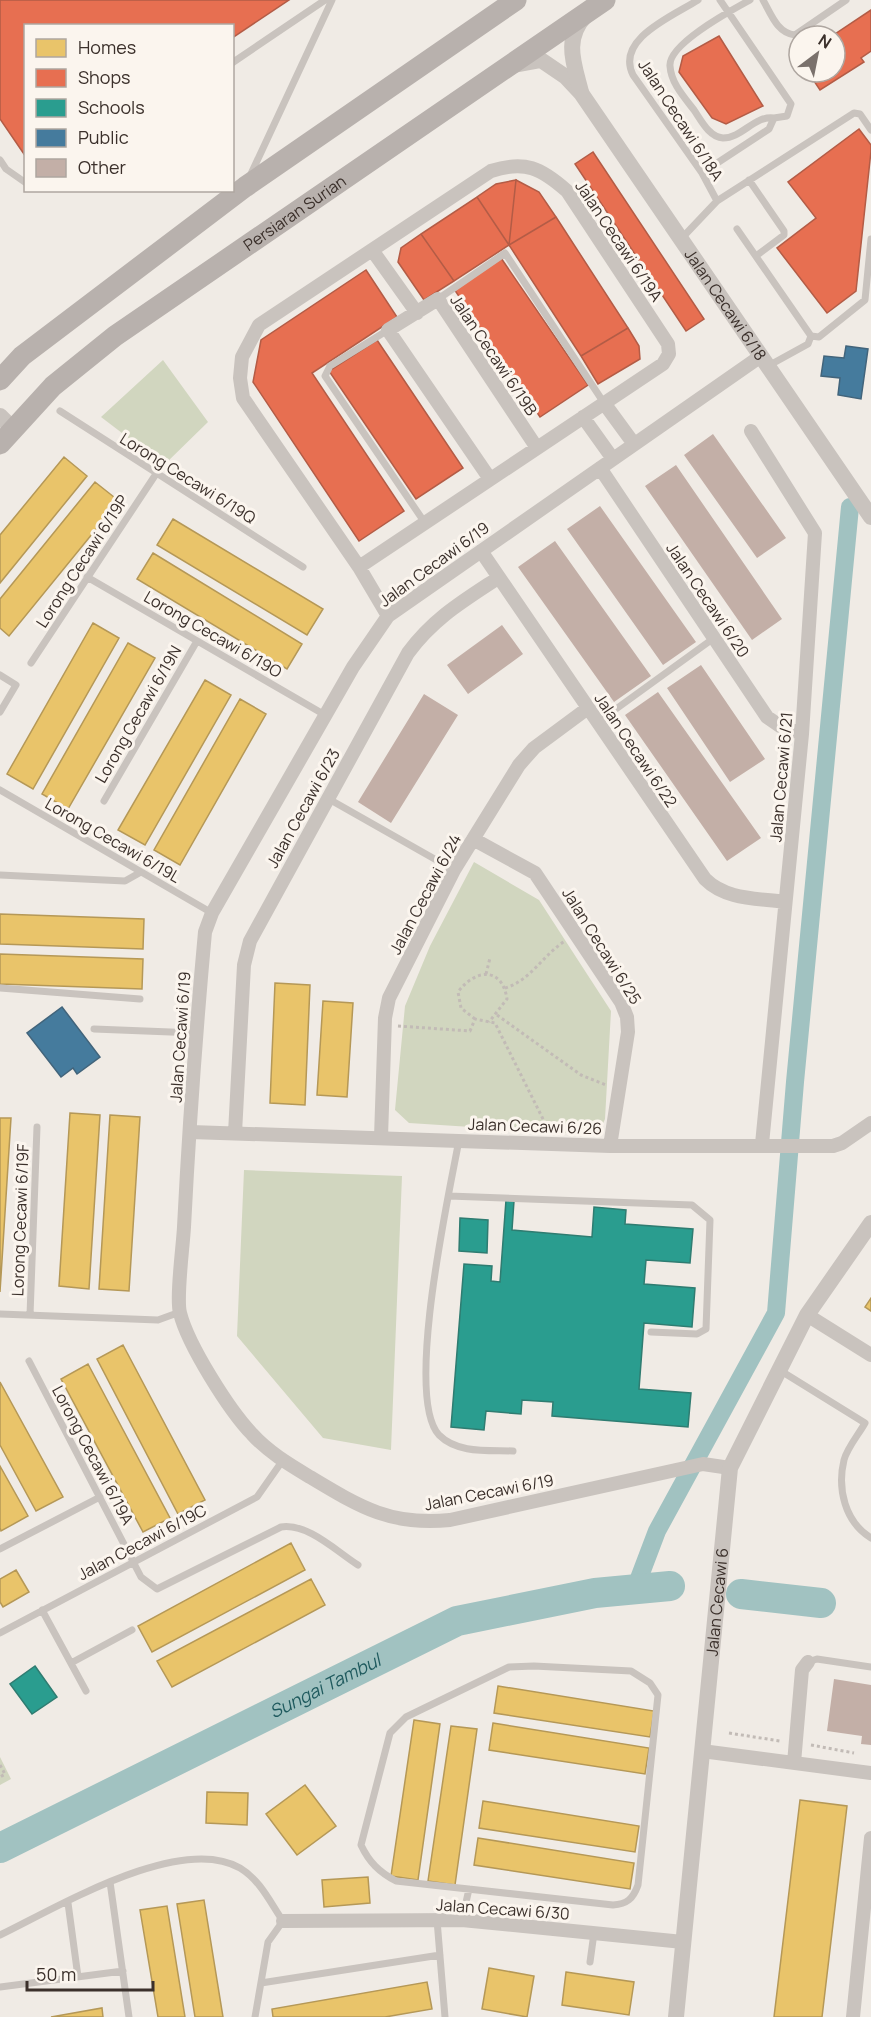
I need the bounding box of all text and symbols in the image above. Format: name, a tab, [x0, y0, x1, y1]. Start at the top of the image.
legend	[24, 24, 234, 192]
north arrow	[787, 24, 847, 84]
text: N	[814, 29, 836, 54]
text: Homes	[78, 35, 136, 59]
street label: Jalan Cecawi 6/18A	[633, 55, 729, 185]
text: Shops	[78, 65, 130, 89]
text: Schools	[78, 95, 145, 119]
text: Public	[78, 125, 129, 149]
text: Other	[78, 155, 126, 179]
street label: Persiaran Surian	[239, 170, 350, 256]
street label: Jalan Cecawi 6/19A	[570, 176, 668, 306]
street label: Jalan Cecawi 6/18	[680, 244, 772, 365]
street label: Jalan Cecawi 6/19B	[445, 290, 543, 420]
street label: Lorong Cecawi 6/19Q	[116, 427, 260, 529]
street label: Lorong Cecawi 6/19P	[31, 490, 133, 632]
street label: Jalan Cecawi 6/19	[374, 517, 494, 611]
street label: Jalan Cecawi 6/20	[661, 538, 755, 662]
street label: Lorong Cecawi 6/19O	[140, 585, 286, 683]
street label: Lorong Cecawi 6/19N	[90, 641, 186, 787]
street label: Jalan Cecawi 6/22	[590, 689, 682, 811]
street label: Jalan Cecawi 6/21	[764, 711, 798, 843]
street label: Jalan Cecawi 6/23	[261, 744, 345, 872]
street label: Lorong Cecawi 6/19L	[41, 792, 185, 888]
street label: Jalan Cecawi 6/24	[384, 830, 466, 958]
street label: Jalan Cecawi 6/25	[557, 884, 647, 1008]
street label: Jalan Cecawi 6/19	[164, 971, 196, 1103]
street label: Jalan Cecawi 6/26	[468, 1113, 602, 1139]
street label: Lorong Cecawi 6/19F	[6, 1143, 34, 1297]
street label: Lorong Cecawi 6/19A	[47, 1382, 139, 1528]
street label: Jalan Cecawi 6/19	[422, 1469, 556, 1515]
street label: Jalan Cecawi 6/19C	[74, 1499, 210, 1585]
street label: Jalan Cecawi 6	[701, 1547, 733, 1657]
water label: Sungai Tambul	[265, 1647, 387, 1723]
street label: Jalan Cecawi 6/30	[436, 1893, 570, 1925]
scale bar	[27, 1954, 153, 1992]
text: 50 m	[36, 1962, 76, 1986]

